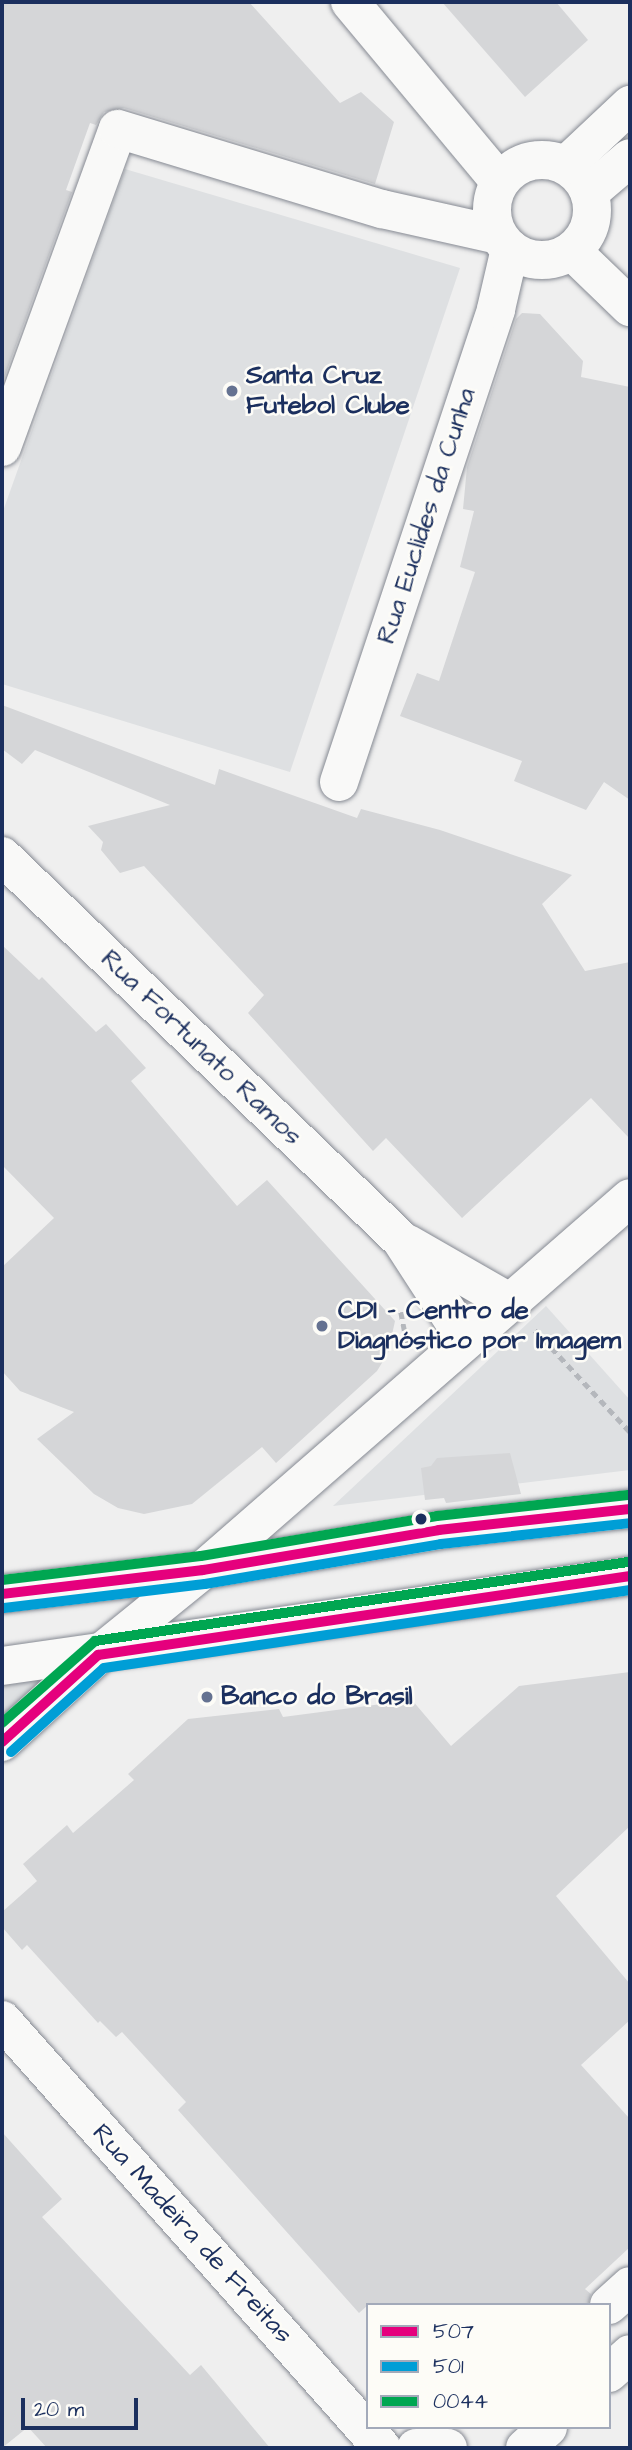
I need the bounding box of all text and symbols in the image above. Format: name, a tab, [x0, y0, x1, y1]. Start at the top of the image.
place label: Santa Cruz Futebol Clube	[246, 360, 410, 422]
marker: Santa Cruz Futebol Clube	[224, 383, 240, 399]
street label: Rua Euclides da Cunha	[371, 384, 483, 648]
street label: Rua Fortunato Ramos	[94, 944, 308, 1152]
place label: CDI - Centro de Diagnóstico por Imagem	[338, 1295, 621, 1356]
marker: CDI - Centro de Diagnóstico por Imagem	[312, 1316, 332, 1336]
unlabelled marker	[414, 1512, 428, 1526]
place label: Banco do Brasil	[221, 1681, 413, 1713]
marker: Banco do Brasil	[199, 1689, 215, 1705]
street label: Rua Madeira de Freitas	[85, 2118, 299, 2350]
legend	[366, 2303, 611, 2429]
text: 507	[433, 2317, 474, 2346]
text: 501	[433, 2352, 464, 2381]
scale bar	[24, 2384, 142, 2428]
text: 0044	[433, 2387, 488, 2416]
text: 20 m	[34, 2395, 84, 2424]

